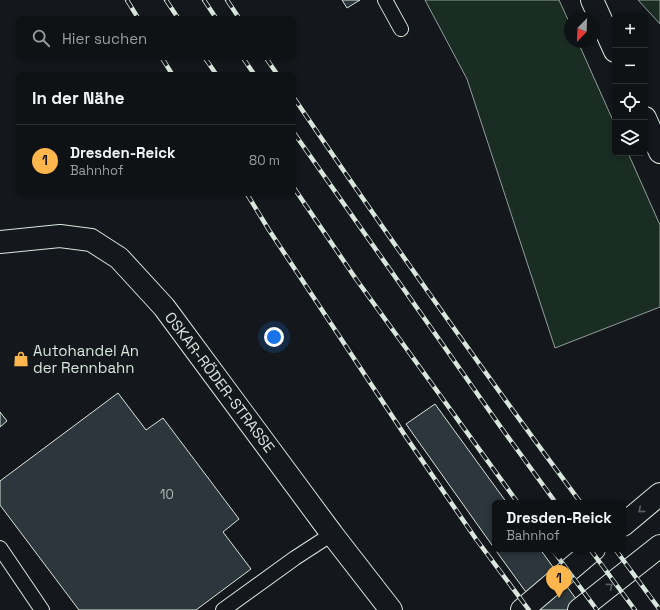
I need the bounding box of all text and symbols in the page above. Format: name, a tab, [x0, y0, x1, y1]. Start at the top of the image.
north arrow	[564, 12, 600, 48]
map controls	[612, 12, 648, 156]
button: +	[612, 12, 648, 48]
search box	[16, 16, 296, 60]
icon: search	[30, 27, 52, 49]
text: Hier suchen	[62, 29, 147, 48]
button: −	[612, 48, 648, 84]
button: locate	[612, 84, 648, 120]
text: In der Nähe	[32, 87, 124, 109]
button: layers	[612, 120, 648, 156]
text: Dresden-Reick	[70, 143, 176, 162]
text: 1	[42, 152, 48, 169]
text: 80 m	[249, 152, 280, 169]
text: Bahnhof	[70, 162, 124, 179]
street label: OSKAR-RÖDER-STRASSE	[161, 308, 279, 456]
your location	[264, 327, 284, 347]
place label: Autohandel An der Rennbahn	[33, 341, 139, 377]
shop icon: Autohandel An der Rennbahn	[12, 350, 30, 368]
house number: 10	[160, 486, 174, 503]
popup	[492, 500, 626, 552]
one-way arrow	[638, 505, 645, 512]
text: Dresden-Reick	[506, 508, 612, 527]
text: Bahnhof	[506, 527, 560, 544]
pin: 1	[546, 565, 572, 598]
one-way arrow	[605, 584, 612, 591]

